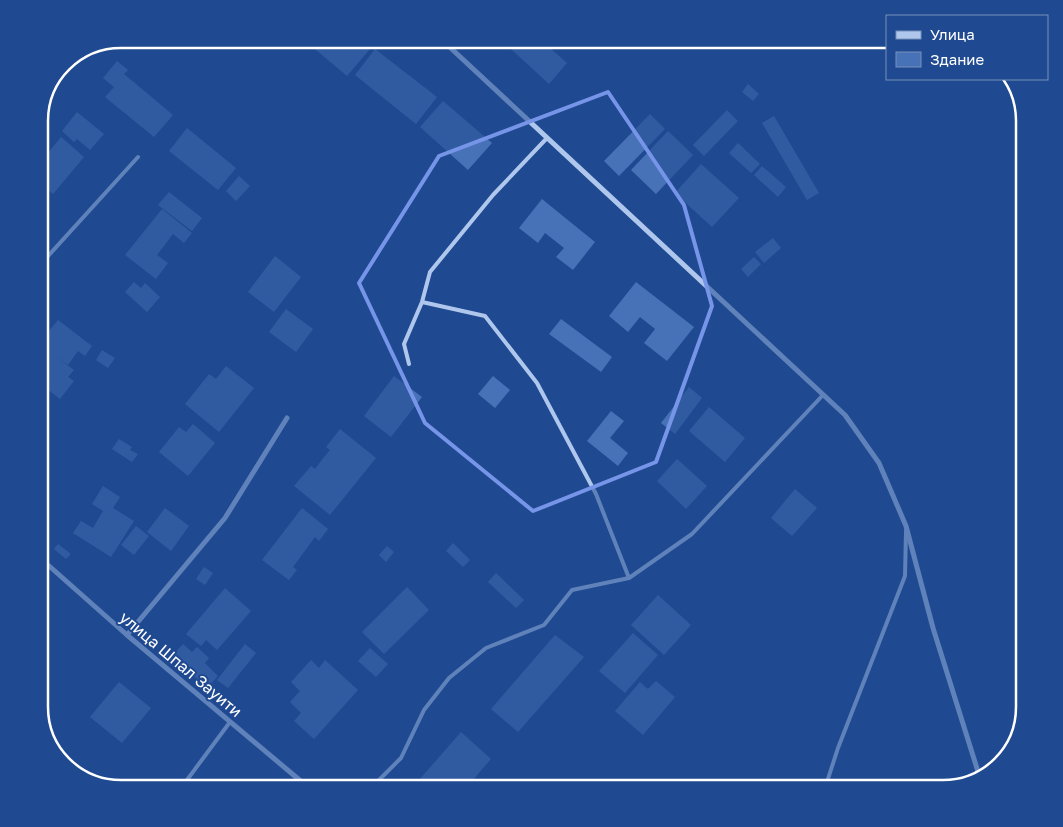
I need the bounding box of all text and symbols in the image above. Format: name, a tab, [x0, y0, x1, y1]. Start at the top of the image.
legend	[886, 15, 1048, 80]
text: Улица	[930, 25, 975, 43]
text: Здание	[930, 50, 984, 68]
street label: улица Шпал Зауити	[116, 607, 246, 721]

